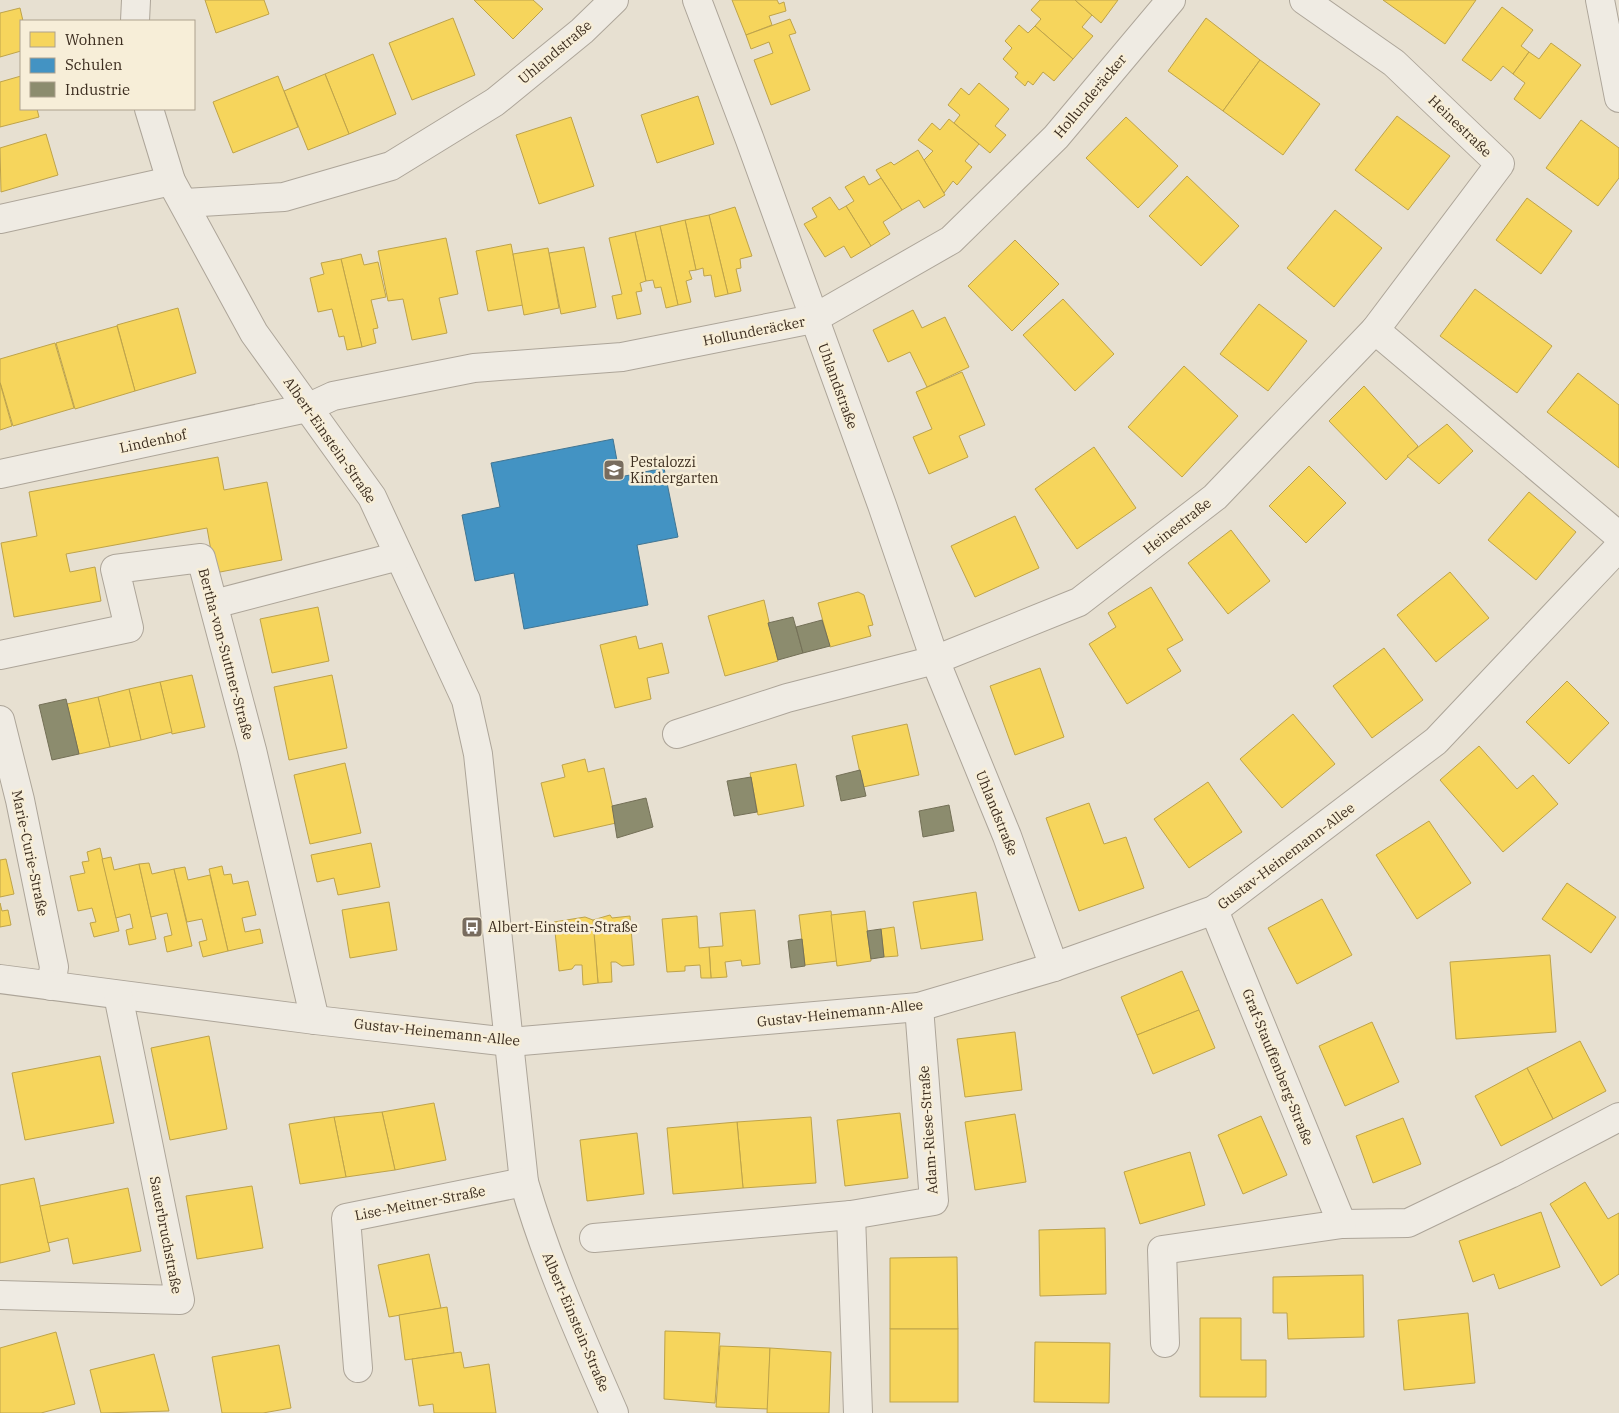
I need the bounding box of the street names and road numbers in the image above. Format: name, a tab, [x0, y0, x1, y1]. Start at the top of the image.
street label: Uhlandstraße	[515, 16, 595, 88]
street label: Hollunderäcker	[1050, 50, 1131, 141]
street label: Heinestraße	[1424, 91, 1496, 161]
street label: Hollunderäcker	[701, 312, 807, 350]
street label: Uhlandstraße	[814, 340, 862, 432]
street label: Albert-Einstein-Straße	[280, 373, 380, 507]
street label: Lindenhof	[118, 425, 189, 457]
street label: Heinestraße	[1139, 494, 1215, 558]
street label: Bertha-von-Suttner-Straße	[194, 566, 258, 742]
street label: Uhlandstraße	[972, 768, 1022, 858]
street label: Marie-Curie-Straße	[8, 788, 52, 918]
street label: Gustav-Heinemann-Allee	[1214, 799, 1358, 913]
street label: Graf-Stauffenberg-Straße	[1238, 986, 1318, 1148]
street label: Gustav-Heinemann-Allee	[756, 995, 924, 1031]
street label: Gustav-Heinemann-Allee	[353, 1014, 521, 1050]
street label: Adam-Riese-Straße	[915, 1065, 941, 1195]
street label: Sauerbruchstraße	[146, 1175, 186, 1295]
street label: Lise-Meitner-Straße	[353, 1181, 487, 1225]
street label: Albert-Einstein-Straße	[538, 1250, 614, 1394]

